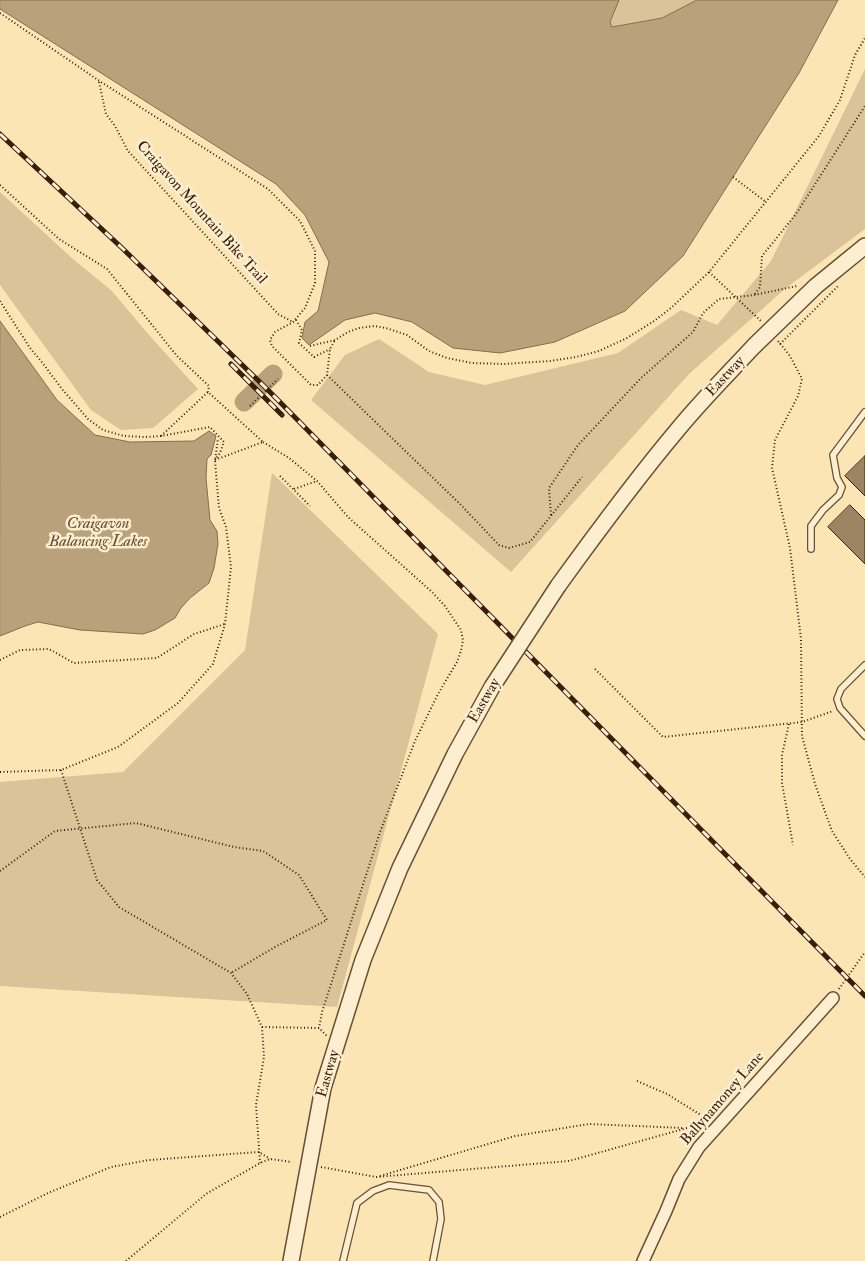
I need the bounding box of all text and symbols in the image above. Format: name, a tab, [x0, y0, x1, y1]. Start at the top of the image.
street label: Craigavon Mountain Bike Trail	[132, 138, 270, 288]
street label: Eastway	[703, 353, 749, 401]
water label: Craigavon Balancing Lakes	[49, 515, 147, 553]
street label: Eastway	[465, 675, 505, 727]
street label: Eastway	[314, 1048, 344, 1100]
street label: Ballynamoney Lane	[678, 1049, 768, 1149]

